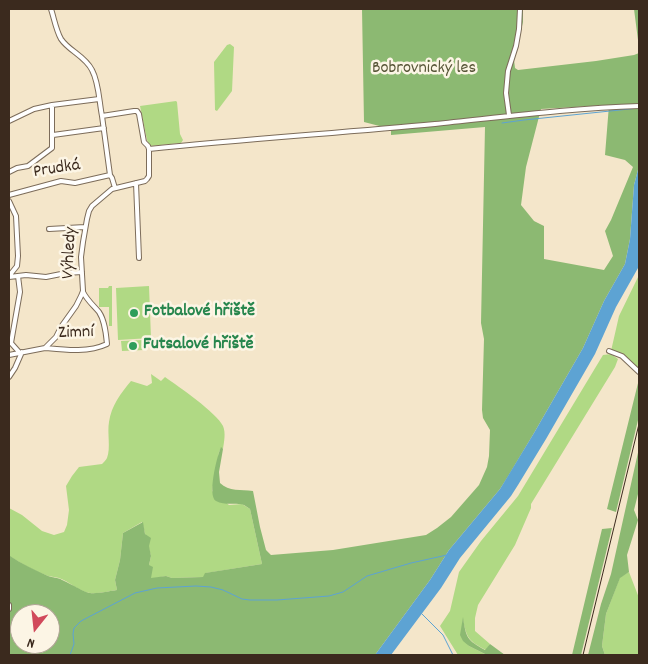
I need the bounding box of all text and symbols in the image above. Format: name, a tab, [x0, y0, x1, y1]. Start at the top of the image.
park label: Bobrovnický les	[372, 59, 476, 81]
street label: Prudká	[32, 156, 82, 184]
street label: Výhledy	[59, 226, 83, 280]
place label: Fotbalové hřiště	[144, 302, 255, 324]
marker: Fotbalové hřiště	[128, 307, 140, 319]
street label: Zimní	[58, 323, 94, 345]
place label: Futsalové hřiště	[143, 335, 253, 357]
marker: Futsalové hřiště	[127, 340, 139, 352]
north arrow	[10, 604, 60, 654]
text: N	[25, 632, 37, 653]

